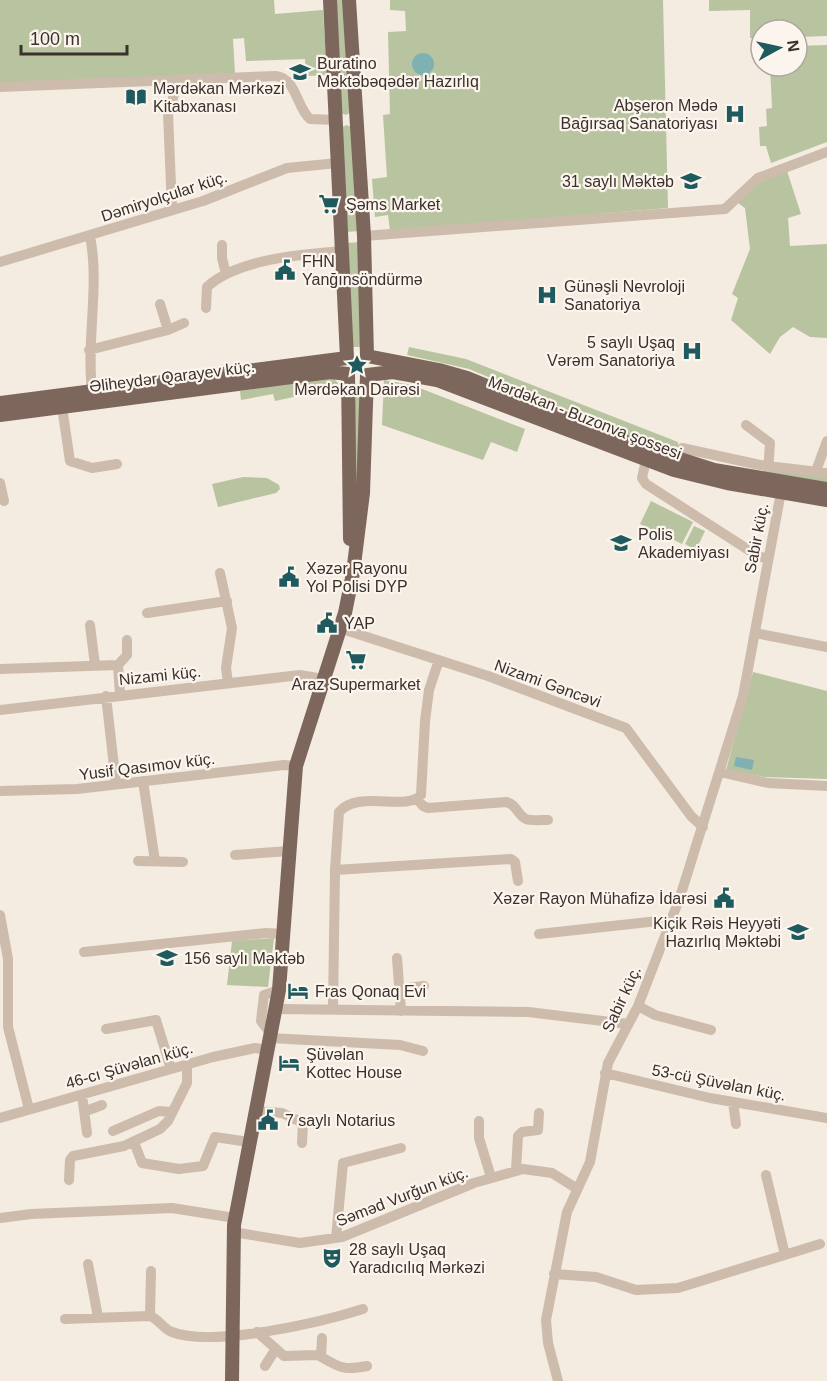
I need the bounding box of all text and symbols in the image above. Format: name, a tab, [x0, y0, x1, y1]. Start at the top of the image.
scale bar	[21, 18, 128, 56]
north arrow	[749, 18, 809, 78]
text: 100 m	[30, 29, 80, 49]
text: N	[784, 39, 803, 53]
place label: Buratino Məktəbəqədər Hazırlıq	[317, 55, 479, 90]
school or university icon: Buratino Məktəbəqədər Hazırlıq	[288, 60, 312, 84]
place label: Mərdəkan Mərkəzi Kitabxanası	[153, 80, 285, 115]
library icon: Mərdəkan Mərkəzi Kitabxanası	[124, 85, 148, 109]
place label: Abşeron Mədə Bağırsaq Sanatoriyası	[561, 97, 718, 132]
hospital icon: Abşeron Mədə Bağırsaq Sanatoriyası	[723, 102, 747, 126]
street label: Dəmiryolçular küç.	[99, 168, 229, 225]
school or university icon: 31 saylı Məktəb	[679, 169, 703, 193]
place label: 31 saylı Məktəb	[562, 173, 674, 190]
supermarket icon: Şəms Market	[317, 192, 341, 216]
place label: Şəms Market	[346, 196, 441, 213]
place label: FHN Yanğınsöndürmə	[302, 253, 423, 288]
public building icon: FHN Yanğınsöndürmə	[273, 258, 297, 282]
place label: Günəşli Nevroloji Sanatoriya	[564, 278, 685, 313]
hospital icon: Günəşli Nevroloji Sanatoriya	[535, 283, 559, 307]
place label: 5 saylı Uşaq Vərəm Sanatoriya	[547, 334, 675, 369]
hospital icon: 5 saylı Uşaq Vərəm Sanatoriya	[680, 339, 704, 363]
place icon: Mərdəkan Dairəsi	[345, 353, 369, 377]
street label: Əliheydər Qarayev küç.	[88, 358, 256, 395]
street label: Mərdəkan - Buzonva şossesi	[486, 373, 684, 462]
place label: Mərdəkan Dairəsi	[294, 381, 420, 398]
street label: Sabir küç.	[741, 502, 772, 575]
place label: Polis Akademiyası	[638, 526, 730, 561]
school or university icon: Polis Akademiyası	[609, 531, 633, 555]
place label: Xəzər Rayonu Yol Polisi DYP	[306, 560, 408, 595]
public building icon: Xəzər Rayonu Yol Polisi DYP	[277, 565, 301, 589]
public building icon: YAP	[315, 611, 339, 635]
place label: YAP	[344, 615, 375, 632]
supermarket icon: Araz Supermarket	[344, 648, 368, 672]
street label: Nizami Gəncəvi	[492, 656, 603, 711]
street label: Nizami küç.	[118, 663, 202, 688]
place label: Araz Supermarket	[292, 676, 421, 693]
street label: Yusif Qasımov küç.	[78, 750, 216, 783]
public building icon: Xəzər Rayon Mühafizə İdarəsi	[712, 886, 736, 910]
place label: Xəzər Rayon Mühafizə İdarəsi	[493, 889, 707, 907]
place label: Kiçik Rəis Heyyəti Hazırlıq Məktəbi	[653, 915, 781, 950]
school or university icon: Kiçik Rəis Heyyəti Hazırlıq Məktəbi	[786, 920, 810, 944]
school or university icon: 156 saylı Məktəb	[155, 946, 179, 970]
place label: 156 saylı Məktəb	[184, 950, 305, 967]
street label: Sabir küç.	[599, 963, 644, 1035]
hotel icon: Fras Qonaq Evi	[286, 979, 310, 1003]
place label: Fras Qonaq Evi	[315, 983, 426, 1000]
street label: 46-cı Şüvəlan küç.	[64, 1039, 195, 1092]
place label: Şüvəlan Kottec House	[306, 1046, 402, 1081]
hotel icon: Şüvəlan Kottec House	[277, 1051, 301, 1075]
street label: 53-cü Şüvəlan küç.	[650, 1061, 787, 1104]
public building icon: 7 saylı Notarius	[256, 1108, 280, 1132]
place label: 7 saylı Notarius	[285, 1112, 395, 1129]
street label: Səməd Vurğun küç.	[334, 1163, 471, 1229]
place label: 28 saylı Uşaq Yaradıcılıq Mərkəzi	[349, 1241, 485, 1276]
theatre icon: 28 saylı Uşaq Yaradıcılıq Mərkəzi	[320, 1246, 344, 1270]

